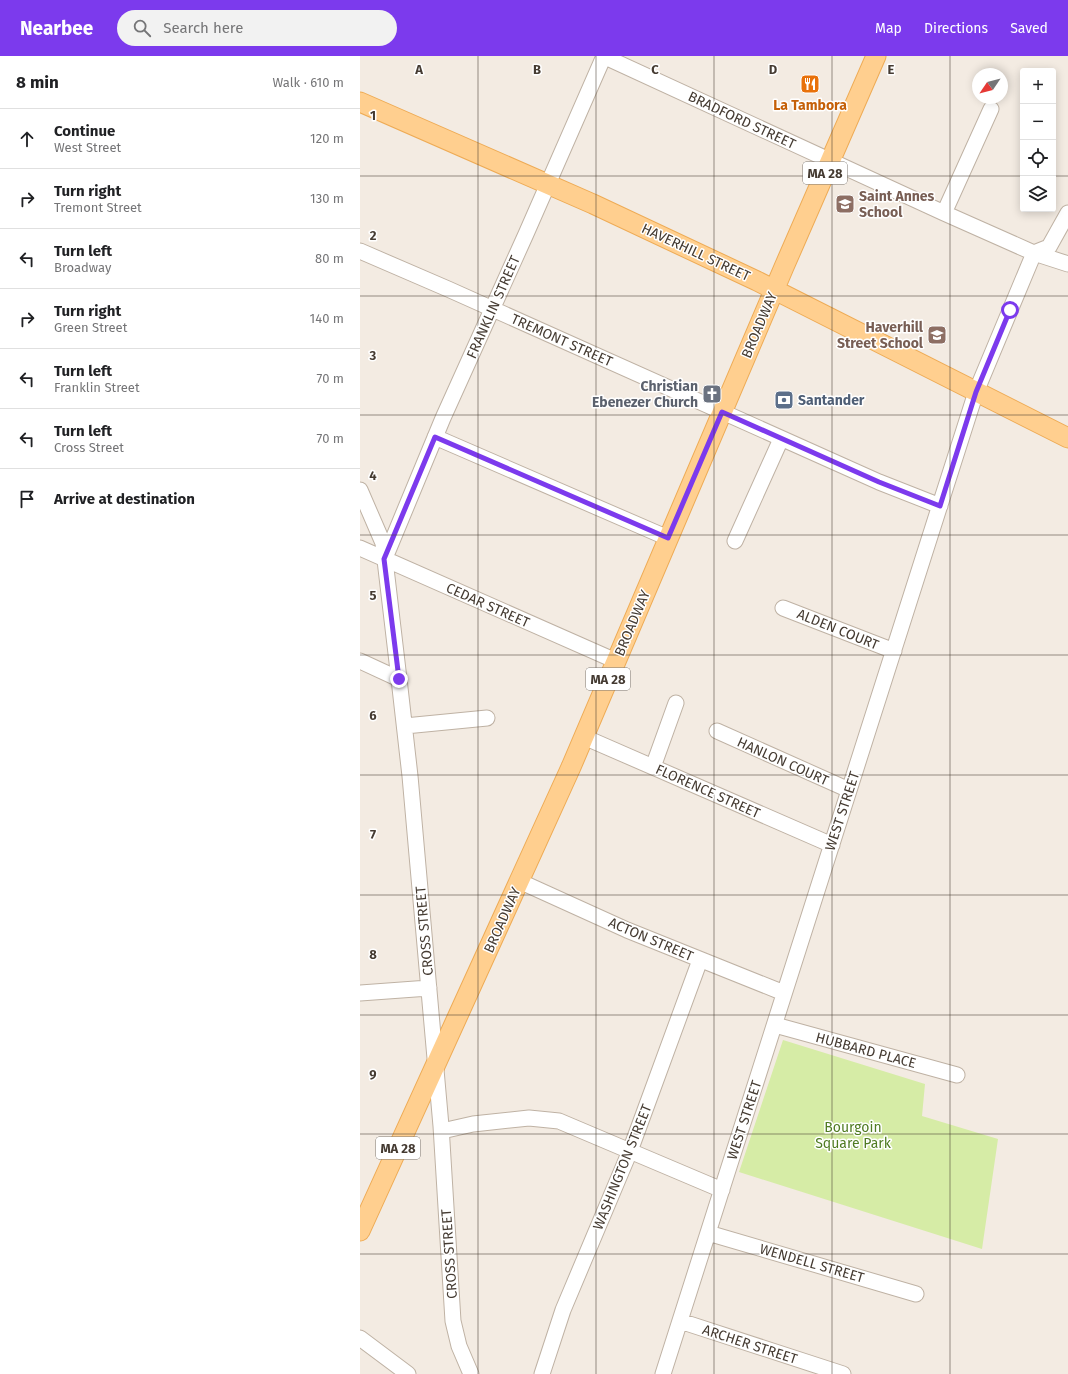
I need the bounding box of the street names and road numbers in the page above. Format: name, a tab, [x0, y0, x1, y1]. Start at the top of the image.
street label: BRADFORD STREET	[685, 88, 799, 153]
road number: MA 28	[803, 162, 847, 184]
street label: HAVERHILL STREET	[639, 220, 753, 285]
street label: FRANKLIN STREET	[463, 252, 524, 361]
street label: BROADWAY	[738, 289, 781, 361]
street label: TREMONT STREET	[508, 310, 616, 371]
street label: CEDAR STREET	[443, 579, 533, 632]
street label: BROADWAY	[611, 587, 654, 659]
street label: ALDEN COURT	[794, 605, 882, 654]
road number: MA 28	[586, 668, 630, 690]
street label: HANLON COURT	[734, 734, 832, 790]
street label: FLORENCE STREET	[653, 761, 763, 822]
street label: WEST STREET	[822, 769, 864, 853]
street label: BROADWAY	[480, 884, 525, 956]
street label: CROSS STREET	[412, 885, 437, 976]
street label: ACTON STREET	[606, 914, 696, 965]
street label: HUBBARD PLACE	[814, 1029, 918, 1072]
street label: WEST STREET	[724, 1078, 766, 1162]
street label: WASHINGTON STREET	[589, 1101, 656, 1232]
road number: MA 28	[376, 1137, 420, 1159]
street label: CROSS STREET	[438, 1208, 461, 1299]
street label: WENDELL STREET	[758, 1240, 867, 1287]
street label: ARCHER STREET	[700, 1321, 800, 1368]

